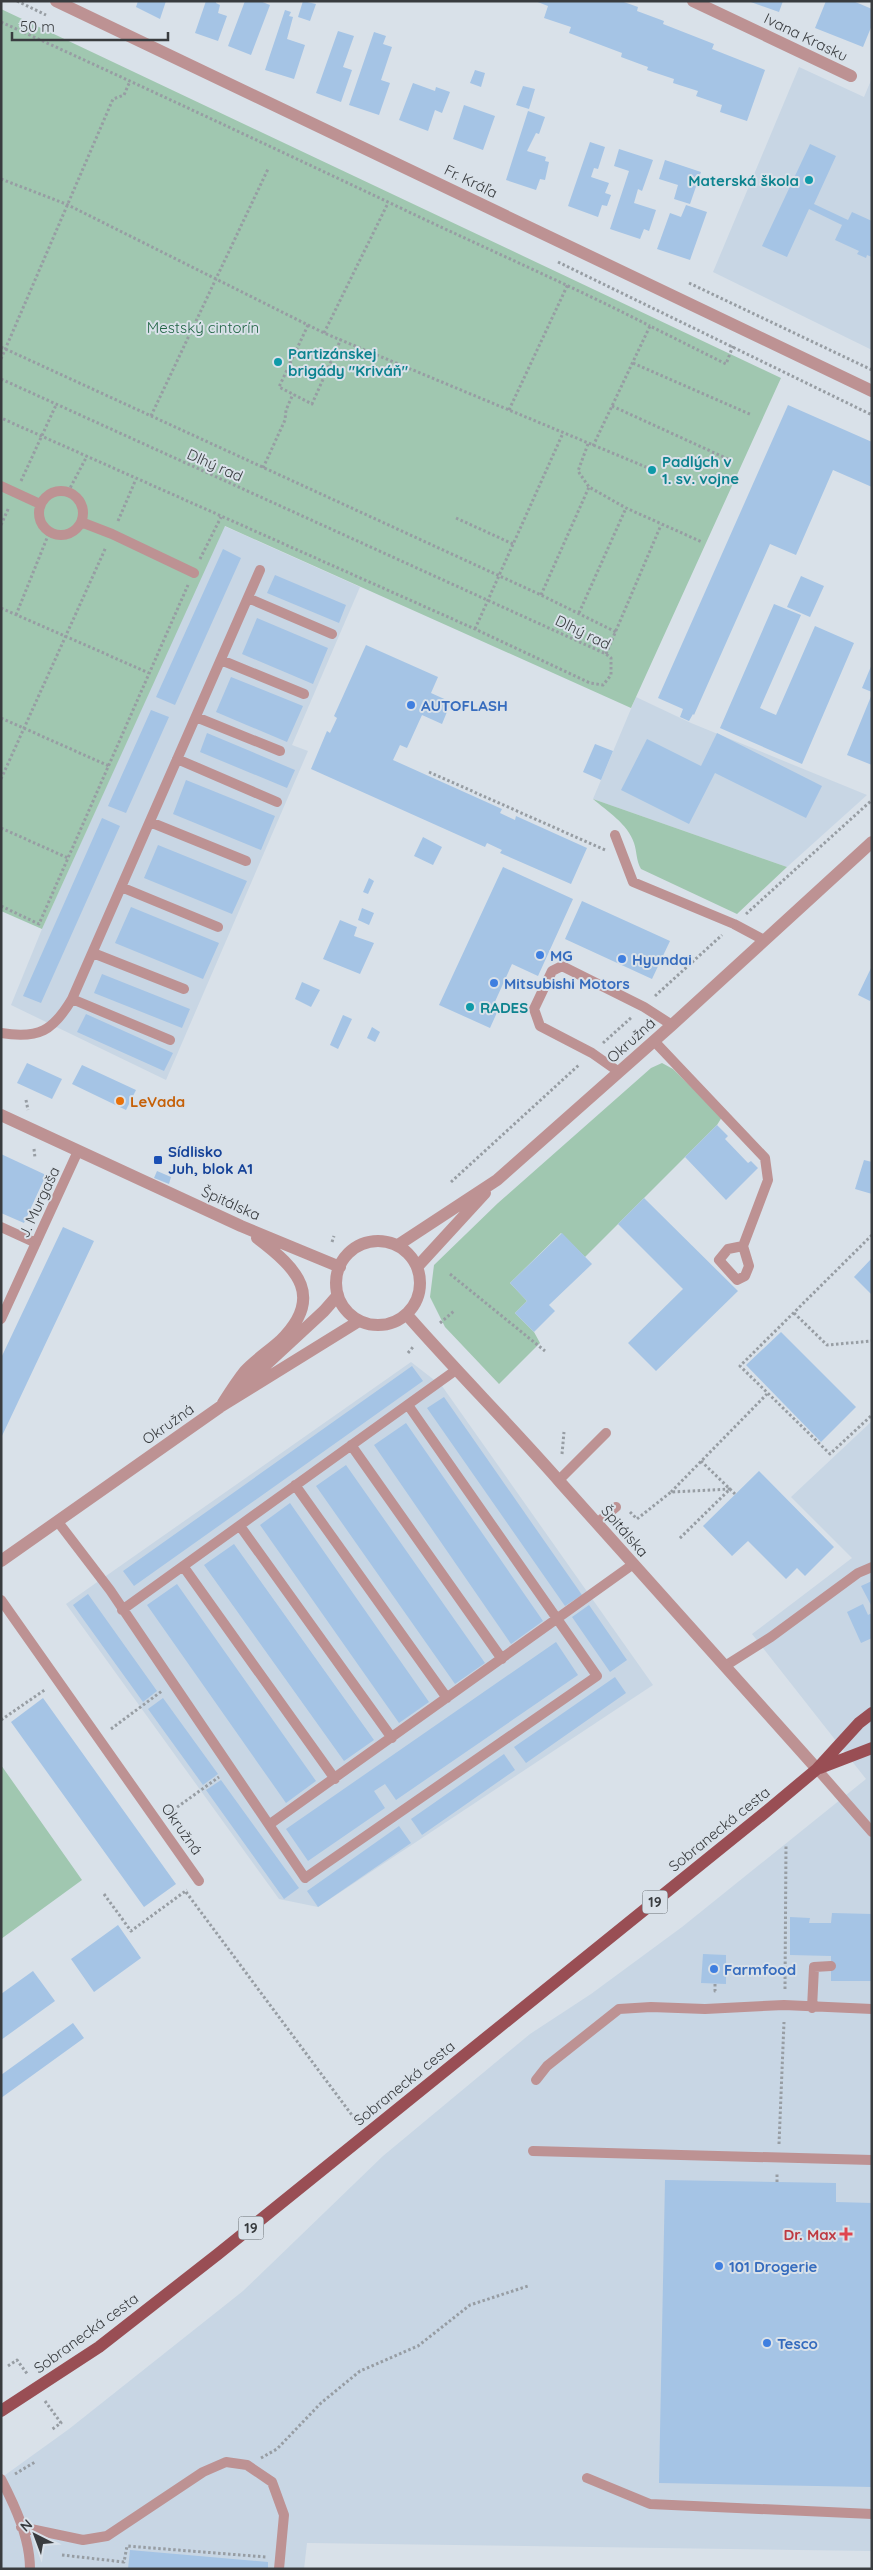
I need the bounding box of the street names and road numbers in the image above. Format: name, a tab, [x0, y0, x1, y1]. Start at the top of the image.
street label: Ivana Krasku	[761, 9, 851, 65]
street label: Fr. Kráľa	[441, 160, 501, 202]
street label: Dlhý rad	[184, 444, 246, 486]
street label: Dlhý rad	[552, 611, 614, 653]
street label: Okružná	[603, 1013, 659, 1067]
street label: J. Murgaša	[14, 1163, 64, 1241]
street label: Špitálska	[199, 1182, 263, 1224]
street label: Okružná	[138, 1399, 198, 1449]
street label: Špitálska	[597, 1501, 653, 1561]
street label: Sobranecká cesta	[665, 1782, 773, 1876]
street label: Okružná	[157, 1799, 207, 1859]
road number: 19	[642, 1890, 668, 1914]
street label: Sobranecká cesta	[350, 2036, 458, 2130]
road number: 19	[238, 2216, 264, 2240]
street label: Sobranecká cesta	[30, 2289, 142, 2377]

